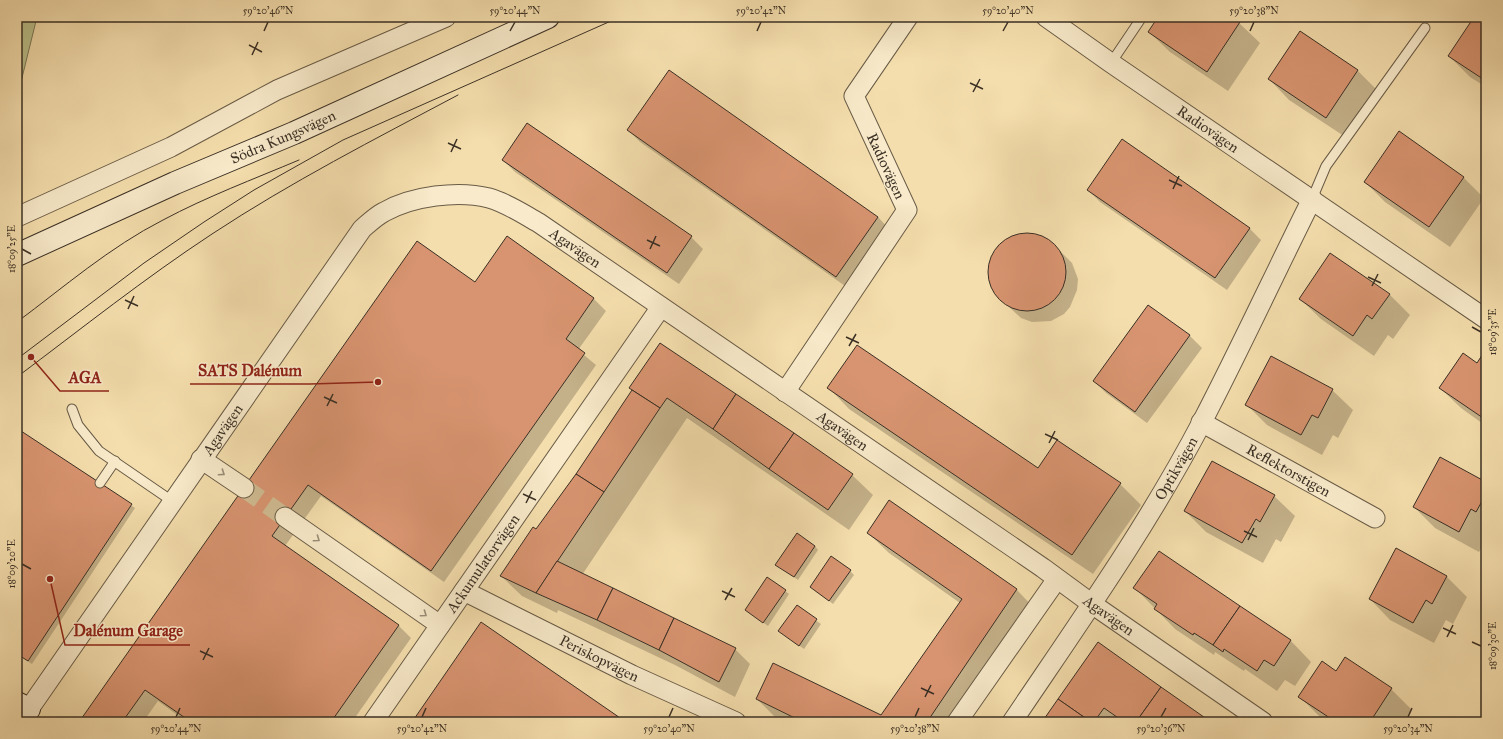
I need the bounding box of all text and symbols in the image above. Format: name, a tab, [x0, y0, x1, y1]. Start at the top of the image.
text: 59°20'46"N	[243, 5, 294, 17]
text: 59°20'44"N	[489, 5, 541, 17]
text: 59°20'42"N	[736, 5, 787, 17]
text: 59°20'40"N	[982, 5, 1034, 17]
text: 59°20'38"N	[1229, 5, 1279, 17]
street label: Radiovägen	[1174, 102, 1242, 157]
street label: Södra Kungsvägen	[228, 106, 338, 168]
street label: Radiovägen	[863, 130, 909, 202]
street label: Agavägen	[545, 223, 604, 272]
text: 18°09'25"E	[6, 225, 18, 273]
text: 18°09'35"E	[1487, 308, 1499, 356]
callout: SATS Dalénum	[190, 356, 310, 384]
text: SATS Dalénum	[198, 361, 303, 380]
callout: AGA	[60, 363, 109, 391]
text: AGA	[68, 368, 102, 387]
street label: Agavägen	[198, 401, 247, 460]
street label: Agavägen	[813, 406, 872, 455]
street label: Optikvägen	[1151, 434, 1201, 504]
street label: Reflektorstigen	[1243, 440, 1334, 501]
one-way arrow	[218, 468, 225, 475]
street label: Ackumulatorvägen	[442, 511, 523, 617]
one-way arrow	[313, 534, 320, 541]
text: 18°09'20"E	[6, 539, 18, 589]
street label: Agavägen	[1079, 591, 1138, 639]
one-way arrow	[420, 609, 427, 617]
callout: Dalénum Garage	[65, 617, 190, 645]
text: Dalénum Garage	[73, 621, 183, 641]
text: 18°09'30"E	[1487, 622, 1499, 670]
street label: Periskopvägen	[556, 631, 642, 686]
text: 59°20'44"N	[150, 723, 202, 735]
text: 59°20'42"N	[397, 723, 448, 735]
text: 59°20'40"N	[643, 723, 695, 735]
text: 59°20'38"N	[890, 723, 940, 735]
text: 59°20'36"N	[1136, 723, 1186, 735]
text: 59°20'34"N	[1383, 723, 1433, 735]

